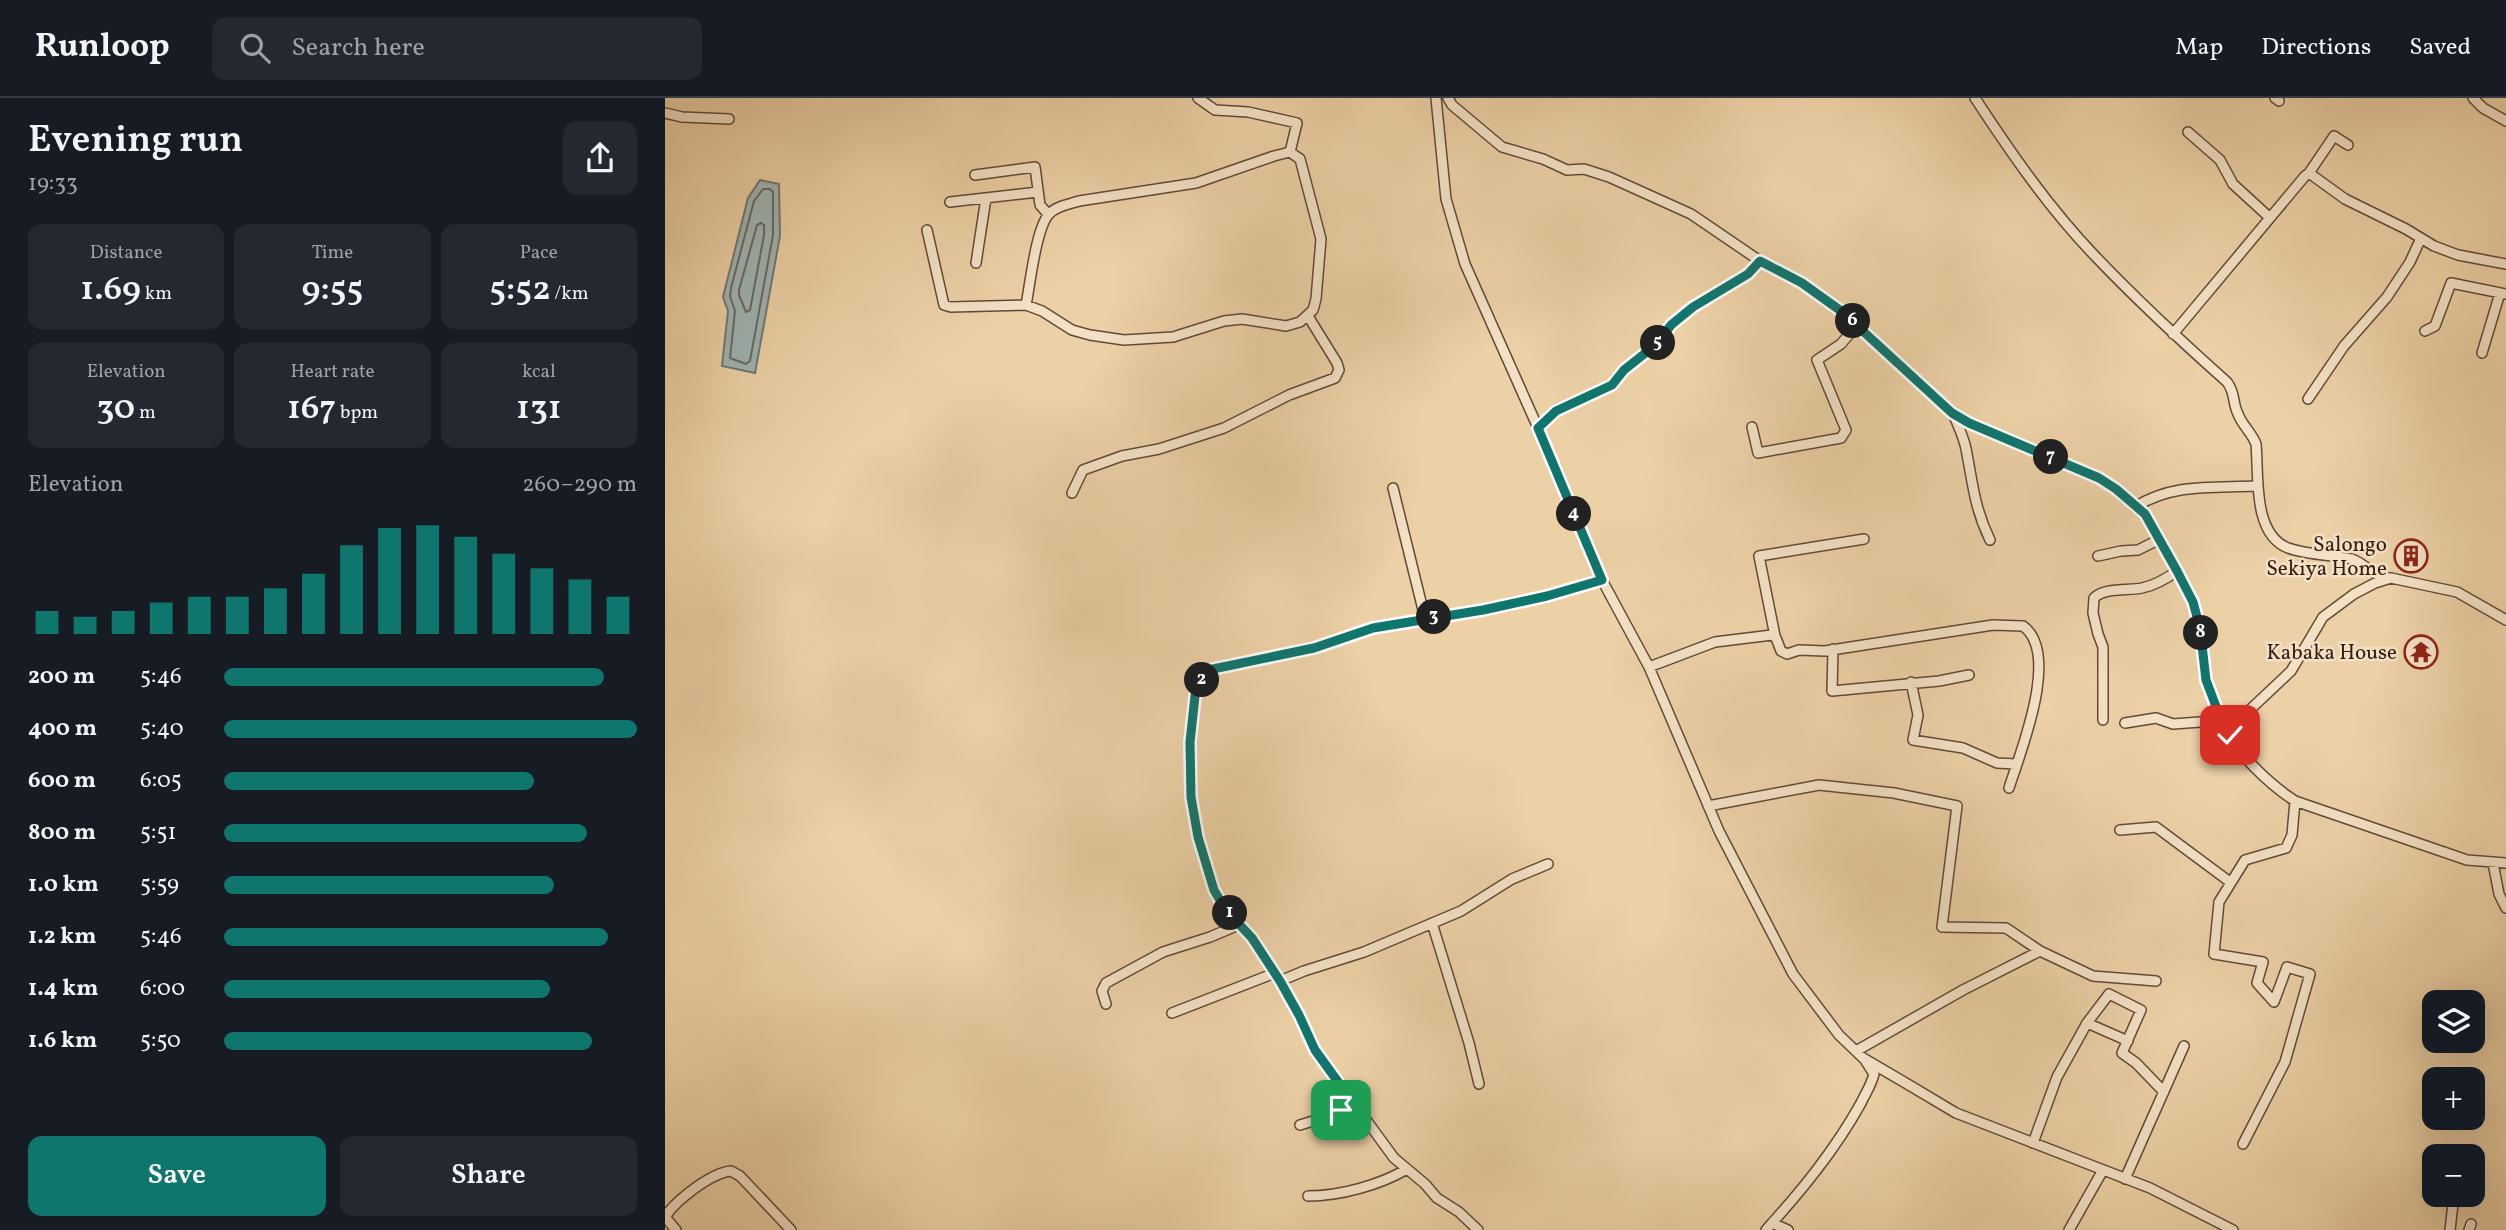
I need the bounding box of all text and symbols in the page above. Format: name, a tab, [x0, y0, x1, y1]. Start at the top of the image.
search box	[212, 17, 702, 80]
text: Runloop	[35, 25, 170, 71]
icon: search	[236, 29, 274, 67]
text: Search here	[292, 30, 425, 66]
text: Map	[2175, 31, 2223, 65]
text: Directions	[2261, 31, 2371, 65]
text: Saved	[2409, 31, 2471, 65]
text: Evening run	[28, 115, 243, 168]
button: share	[563, 121, 637, 195]
text: 19:33	[28, 168, 78, 200]
text: Distance	[90, 240, 163, 266]
text: Time	[312, 240, 353, 266]
text: Pace	[520, 240, 558, 266]
text: 1.69	[80, 266, 141, 314]
text: 9:55	[302, 266, 363, 314]
text: 5:52	[489, 266, 551, 314]
text: km	[141, 281, 172, 307]
text: /km	[551, 281, 588, 307]
pin: 6	[1835, 304, 1871, 339]
text: 6	[1847, 307, 1858, 333]
pin: 5	[1641, 326, 1675, 360]
text: 5	[1653, 329, 1662, 355]
text: Elevation	[87, 359, 166, 385]
text: Heart rate	[291, 359, 374, 385]
text: kcal	[522, 359, 556, 385]
text: 30	[97, 385, 135, 433]
text: 167	[287, 385, 336, 433]
text: 131	[516, 385, 562, 433]
text: m	[135, 400, 156, 426]
text: bpm	[336, 400, 378, 426]
pin: 7	[2033, 440, 2069, 474]
text: 7	[2046, 443, 2055, 469]
text: Elevation	[28, 469, 124, 501]
text: 260–290 m	[522, 469, 637, 501]
pin: 4	[1557, 496, 1591, 532]
text: 4	[1568, 500, 1579, 526]
place label: Salongo Sekiya Home	[2266, 531, 2387, 584]
building icon: Salongo Sekiya Home	[2392, 537, 2430, 575]
pin: 3	[1417, 600, 1451, 634]
text: 3	[1429, 603, 1438, 629]
pin: 8	[2183, 616, 2219, 650]
text: 8	[2195, 619, 2206, 645]
temple icon: Kabaka House	[2402, 633, 2440, 671]
place label: Kabaka House	[2266, 639, 2397, 668]
text: 200 m	[28, 661, 95, 693]
text: 5:46	[140, 661, 182, 693]
pin: 2	[1185, 662, 1219, 698]
text: 2	[1197, 666, 1206, 692]
pin	[2200, 705, 2260, 765]
text: 400 m	[28, 713, 97, 745]
text: 5:40	[140, 713, 184, 745]
icon: check	[2211, 716, 2249, 754]
text: 600 m	[28, 765, 96, 797]
text: 6:05	[140, 765, 182, 797]
text: 800 m	[28, 817, 96, 849]
text: 5:51	[140, 817, 176, 849]
text: 1.0 km	[28, 869, 99, 901]
text: 5:59	[140, 869, 179, 901]
pin: 1	[1213, 896, 1247, 930]
text: 1	[1226, 899, 1233, 925]
text: 1.2 km	[28, 921, 97, 953]
text: 5:46	[140, 921, 182, 953]
text: 1.4 km	[28, 973, 99, 1005]
text: 6:00	[140, 973, 185, 1005]
map controls	[2422, 990, 2485, 1207]
button: layers	[2422, 990, 2485, 1053]
text: 1.6 km	[28, 1025, 97, 1057]
text: 5:50	[140, 1025, 181, 1057]
button: +	[2422, 1067, 2485, 1130]
pin	[1311, 1080, 1371, 1140]
icon: arrive	[1322, 1091, 1360, 1129]
button: Save	[28, 1136, 326, 1216]
button: Share	[340, 1136, 637, 1216]
button: −	[2422, 1144, 2485, 1207]

